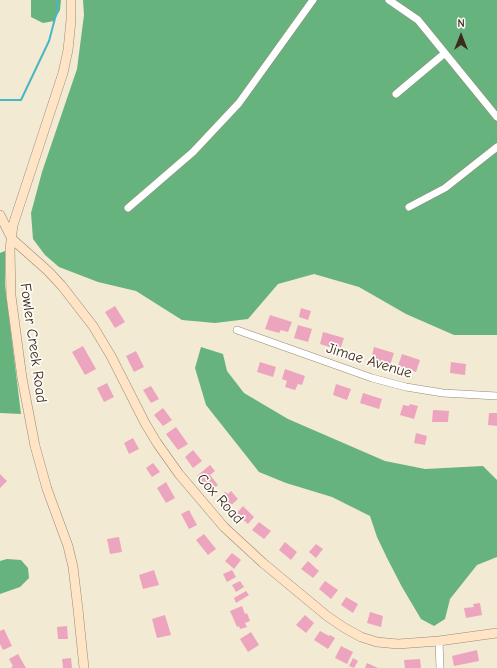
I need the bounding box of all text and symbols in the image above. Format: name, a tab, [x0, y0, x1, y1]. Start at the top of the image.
north arrow	[441, 16, 481, 56]
text: N	[457, 17, 465, 30]
street label: Fowler Creek Road	[16, 282, 50, 404]
street label: Jimae Avenue	[324, 339, 414, 383]
street label: Cox Road	[193, 470, 247, 528]

